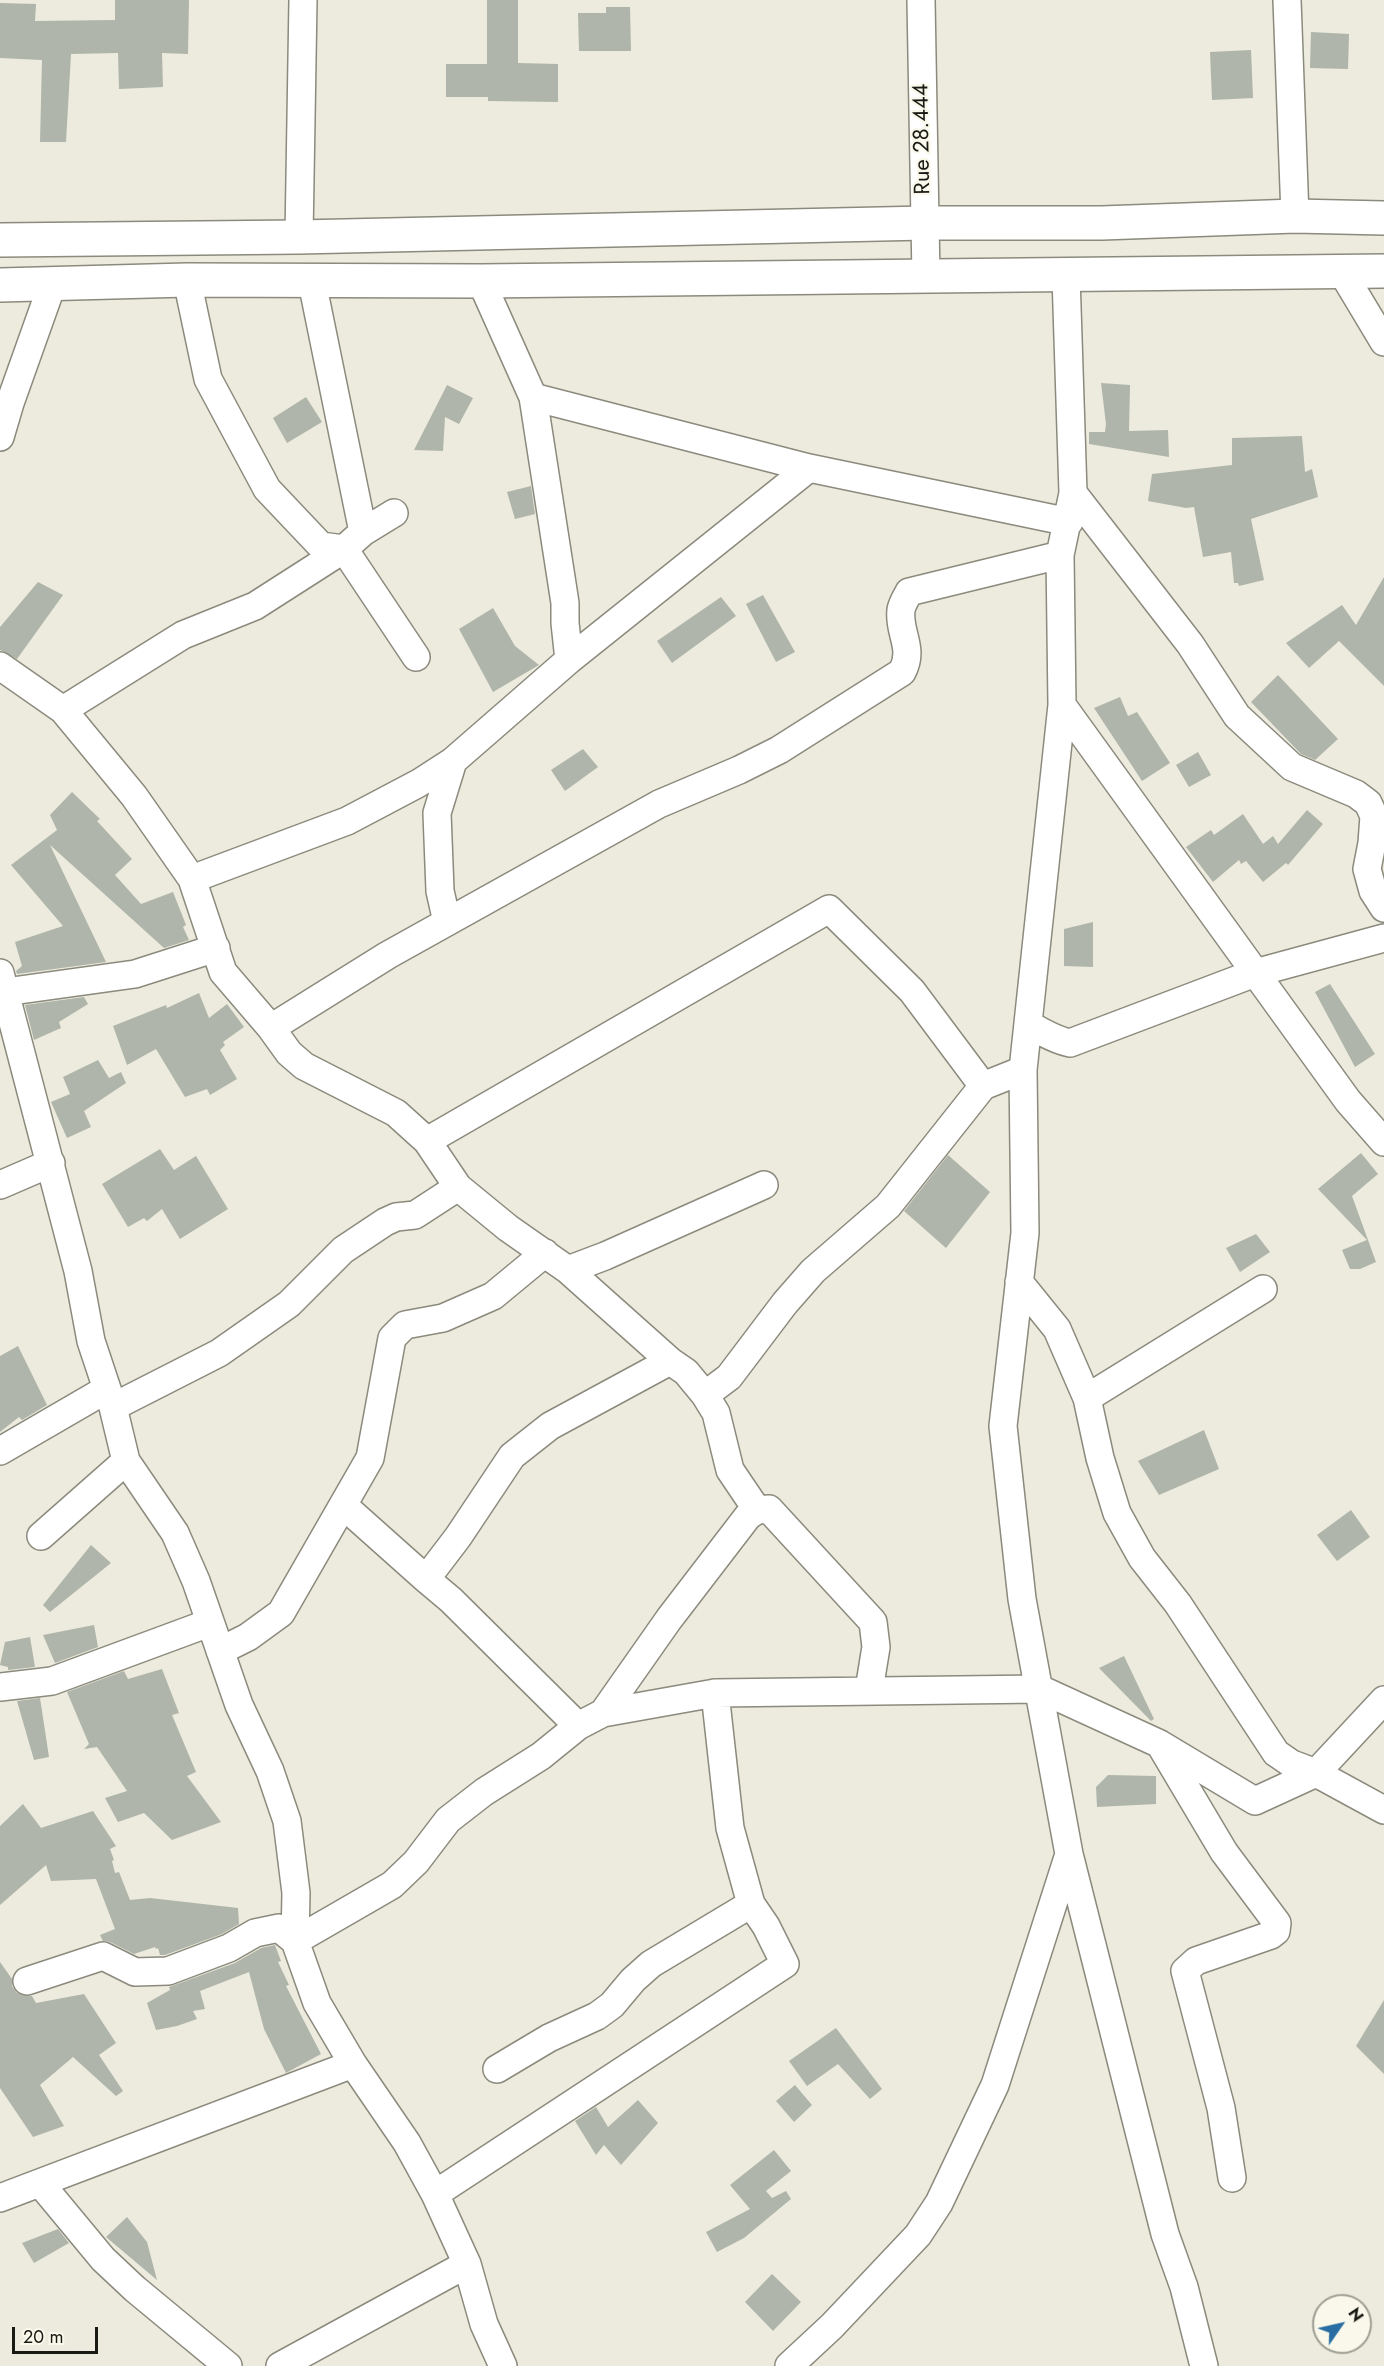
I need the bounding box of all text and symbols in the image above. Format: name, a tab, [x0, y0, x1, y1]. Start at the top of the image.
street label: Rue 28.444	[909, 83, 937, 195]
north arrow	[1312, 2294, 1372, 2354]
text: N	[1343, 2303, 1369, 2326]
scale bar	[15, 2315, 100, 2353]
text: 20 m	[23, 2324, 63, 2350]

